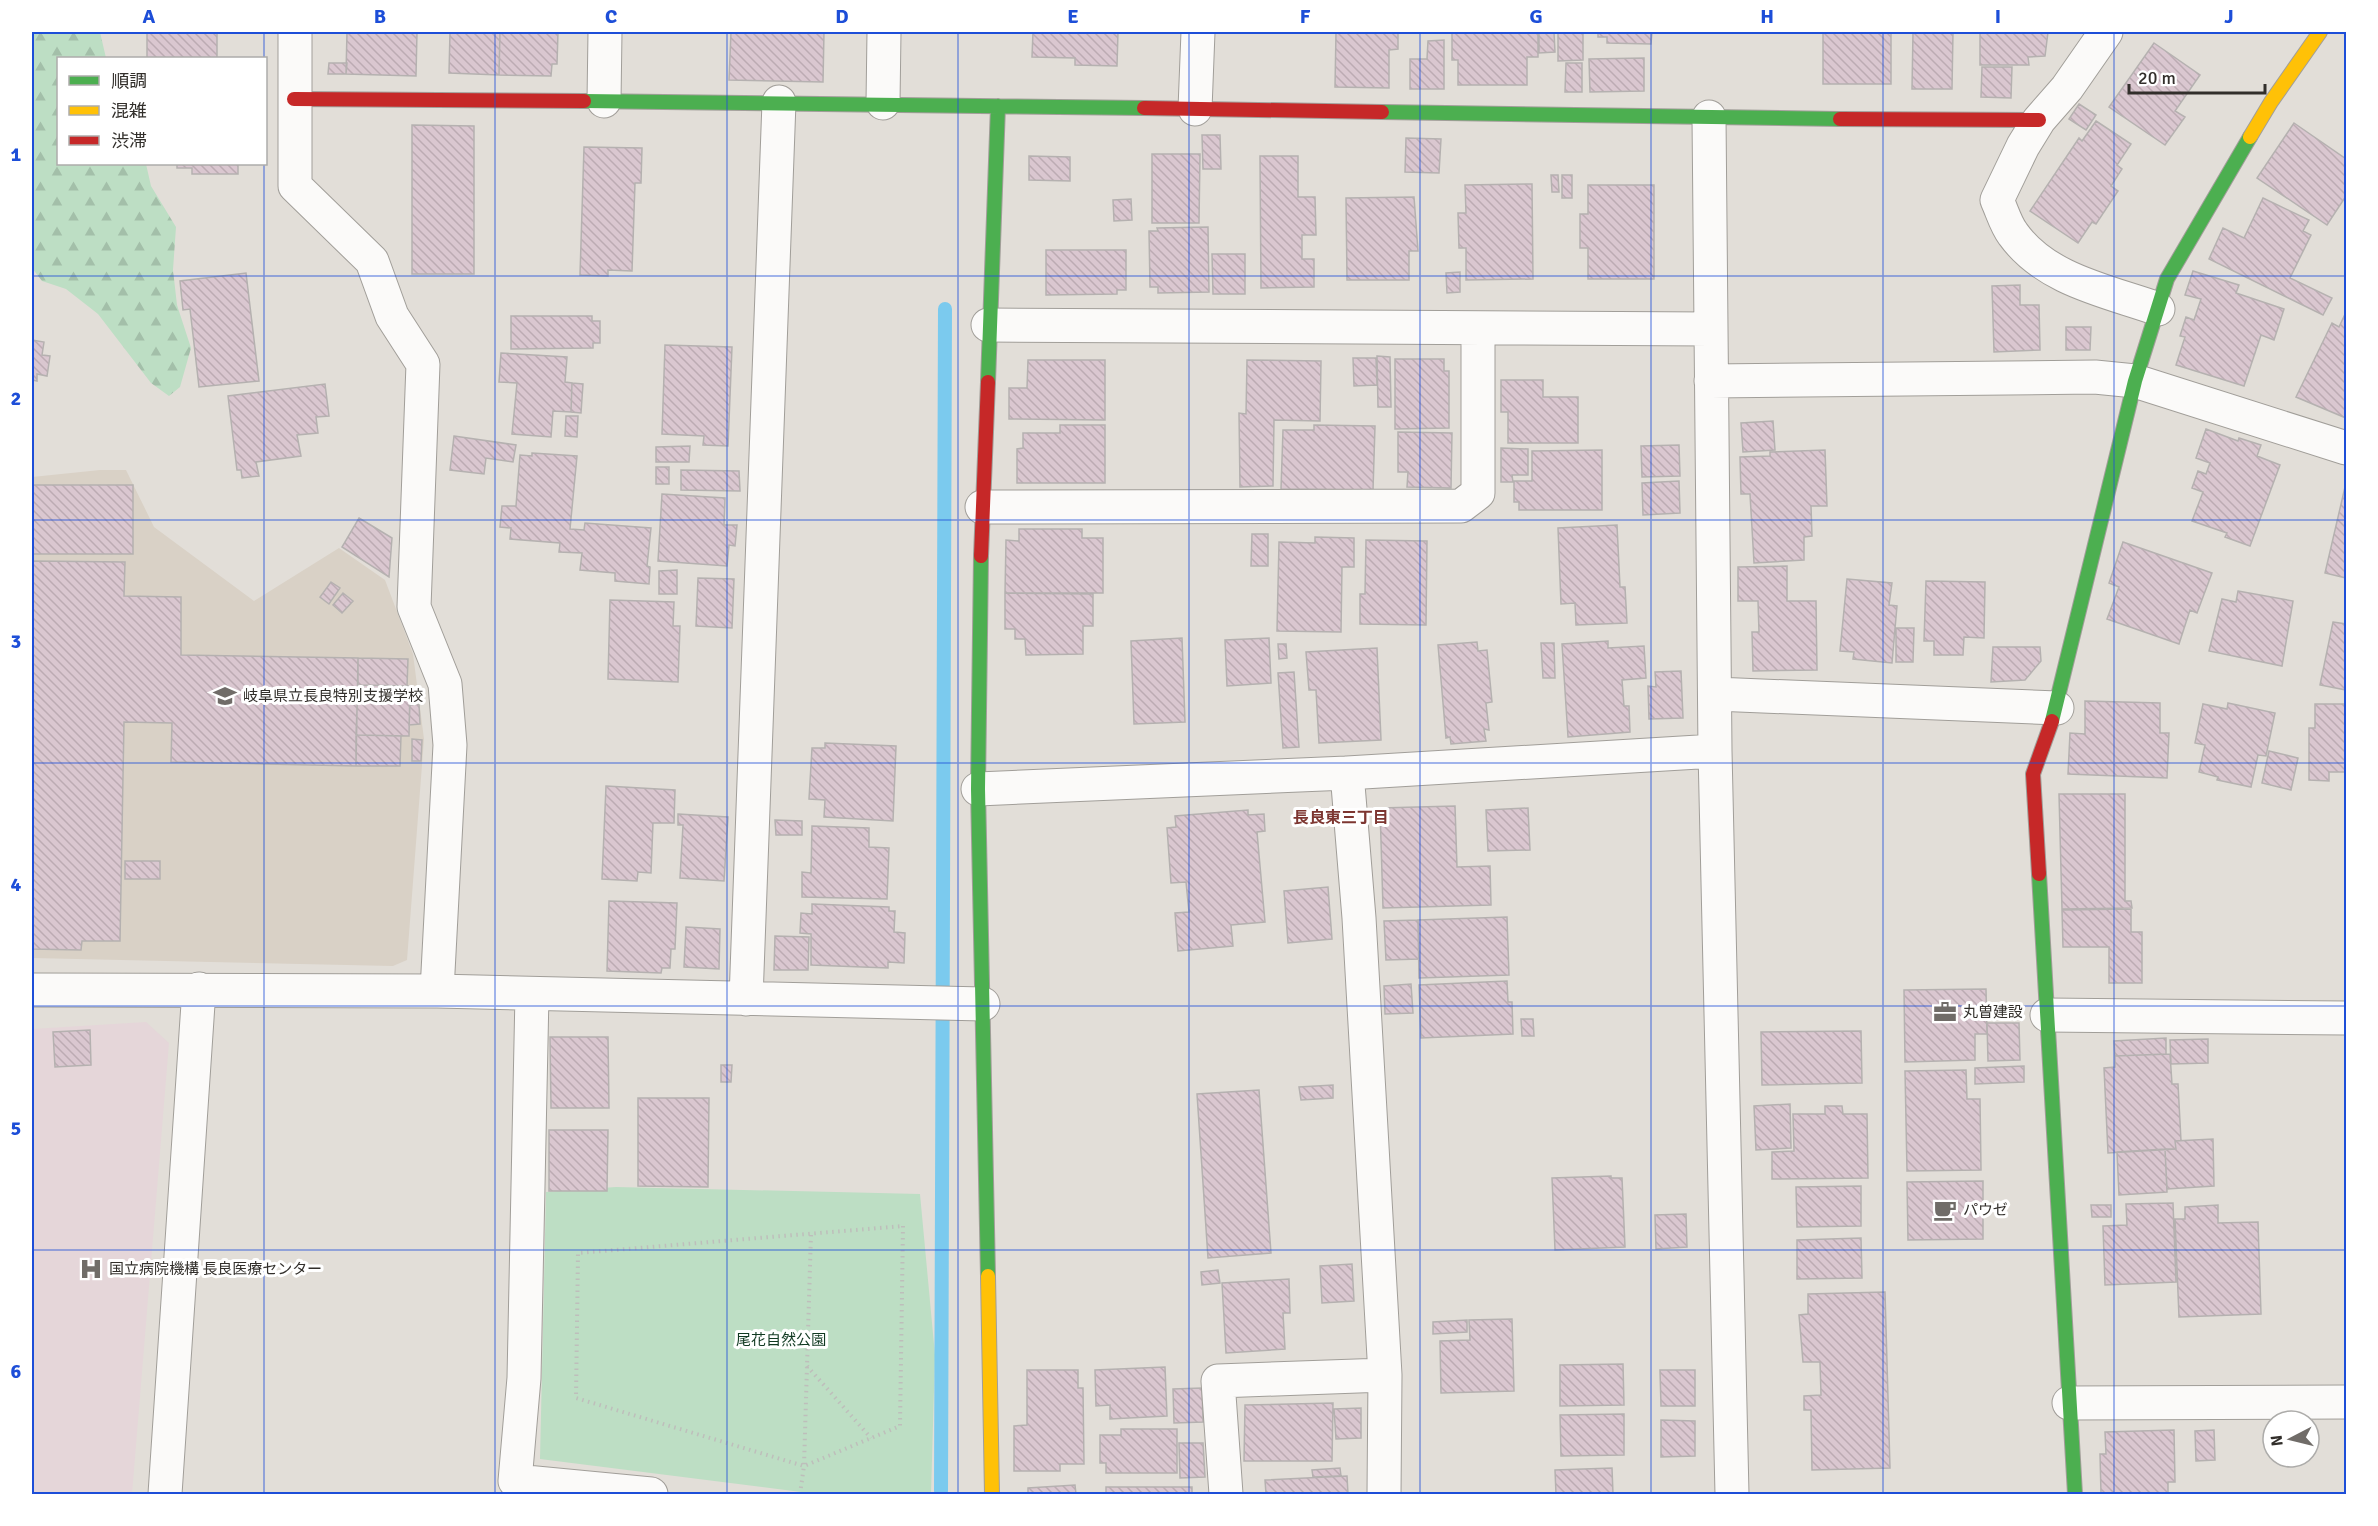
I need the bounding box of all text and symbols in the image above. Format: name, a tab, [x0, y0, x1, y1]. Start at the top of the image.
text: A	[143, 4, 156, 29]
text: B	[374, 4, 386, 29]
text: C	[605, 4, 617, 29]
text: D	[835, 4, 849, 29]
text: E	[1067, 4, 1079, 29]
text: F	[1300, 4, 1311, 29]
text: G	[1529, 4, 1543, 29]
text: H	[1760, 4, 1774, 29]
text: I	[1995, 4, 2001, 29]
text: J	[2224, 4, 2234, 29]
legend	[57, 57, 267, 165]
scale bar	[2129, 57, 2266, 95]
text: 20 m	[2138, 67, 2176, 89]
text: 順調	[111, 70, 147, 92]
text: 混雑	[111, 100, 147, 122]
text: 渋滞	[111, 130, 147, 152]
text: 1	[11, 142, 22, 167]
text: 2	[11, 386, 21, 411]
text: 3	[11, 629, 21, 654]
school or university icon: 岐阜県立長良特別支援学校	[212, 683, 238, 709]
place label: 岐阜県立長良特別支援学校	[243, 687, 423, 705]
district label: 長良東三丁目	[1293, 808, 1389, 828]
text: 4	[11, 872, 22, 897]
office icon: 丸曽建設	[1932, 999, 1958, 1025]
place label: 丸曽建設	[1963, 1003, 2023, 1021]
text: 5	[11, 1116, 21, 1141]
cafe icon: パウゼ	[1932, 1197, 1958, 1223]
place label: パウゼ	[1963, 1201, 2008, 1219]
hospital icon: 国立病院機構 長良医療センター	[78, 1256, 104, 1282]
place label: 国立病院機構 長良医療センター	[109, 1260, 322, 1278]
park label: 尾花自然公園	[736, 1331, 826, 1349]
text: 6	[11, 1359, 22, 1384]
north arrow	[2261, 1409, 2321, 1469]
text: N	[2267, 1434, 2288, 1447]

